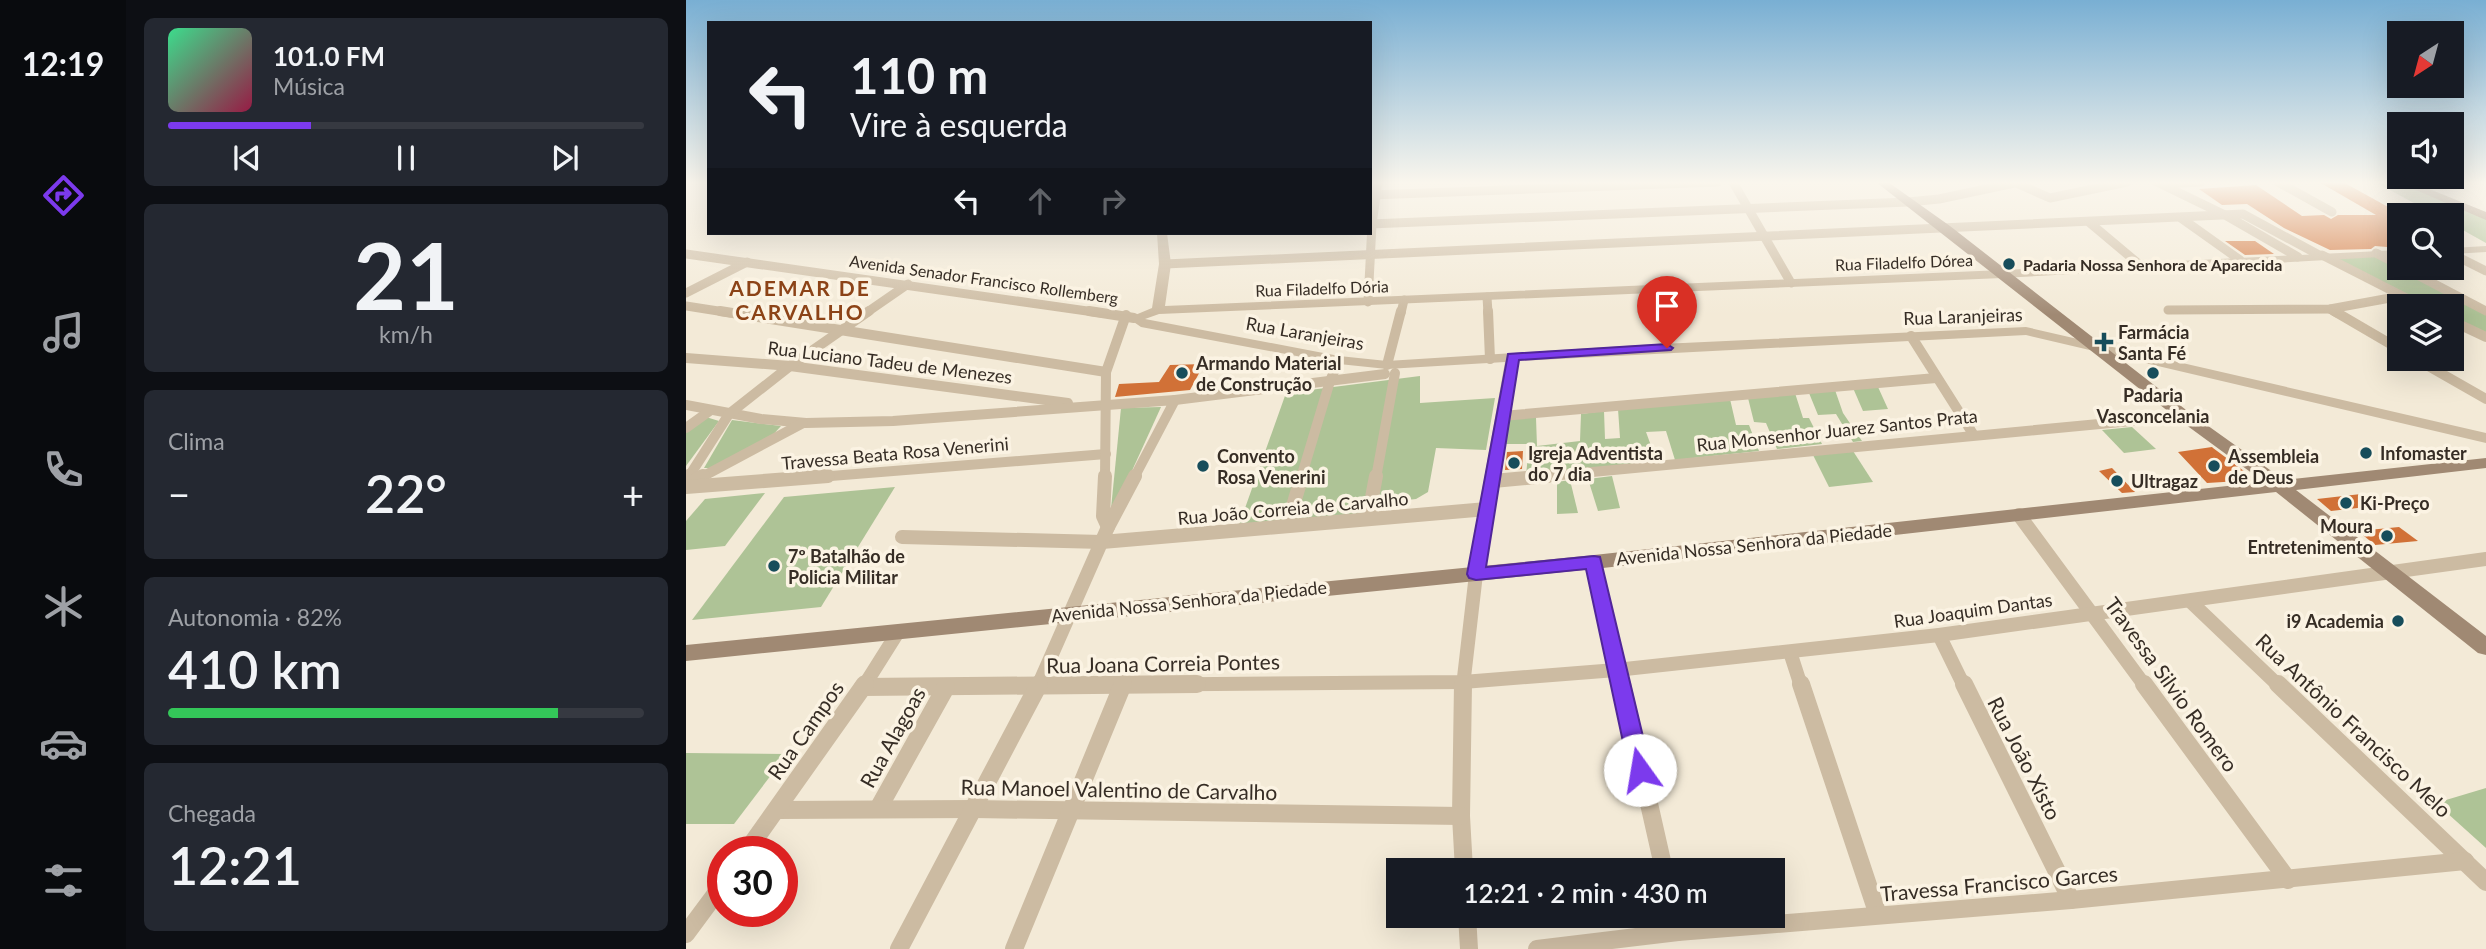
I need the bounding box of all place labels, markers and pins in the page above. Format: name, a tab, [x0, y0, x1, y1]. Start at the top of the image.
place label: Padaria Nossa Senhora de Aparecida	[2023, 255, 2282, 274]
marker: Padaria Nossa Senhora de Aparecida	[2001, 256, 2017, 272]
pin	[1637, 276, 1697, 348]
place label: Farmácia Santa Fé	[2118, 321, 2189, 364]
marker: Farmácia Santa Fé	[2096, 334, 2112, 350]
place label: Armando Material de Construção	[1195, 352, 1341, 395]
marker: Armando Material de Construção	[1174, 365, 1190, 381]
marker: Padaria Vasconcelania	[2145, 365, 2161, 381]
place label: Padaria Vasconcelania	[2096, 384, 2209, 427]
place label: Igreja Adventista do 7 dia	[1528, 442, 1663, 485]
place label: Infomaster	[2380, 442, 2467, 464]
place label: Convento Rosa Venerini	[1217, 445, 1326, 488]
place label: Assembleia de Deus	[2227, 445, 2319, 488]
marker: Infomaster	[2358, 445, 2374, 461]
marker: Igreja Adventista do 7 dia	[1506, 455, 1522, 471]
marker: Convento Rosa Venerini	[1195, 458, 1211, 474]
marker: Assembleia de Deus	[2206, 458, 2222, 474]
place label: Ultragaz	[2131, 470, 2198, 492]
marker: Ultragaz	[2109, 473, 2125, 489]
place label: Ki-Preço	[2360, 492, 2430, 514]
marker: Ki-Preço	[2338, 495, 2354, 511]
place label: Moura Entretenimento	[2248, 515, 2373, 558]
marker: Moura Entretenimento	[2379, 528, 2395, 544]
place label: 7º Batalhão de Policia Militar	[788, 545, 905, 588]
marker: 7º Batalhão de Policia Militar	[766, 558, 782, 574]
place label: i9 Academia	[2287, 610, 2384, 632]
marker: i9 Academia	[2390, 613, 2406, 629]

